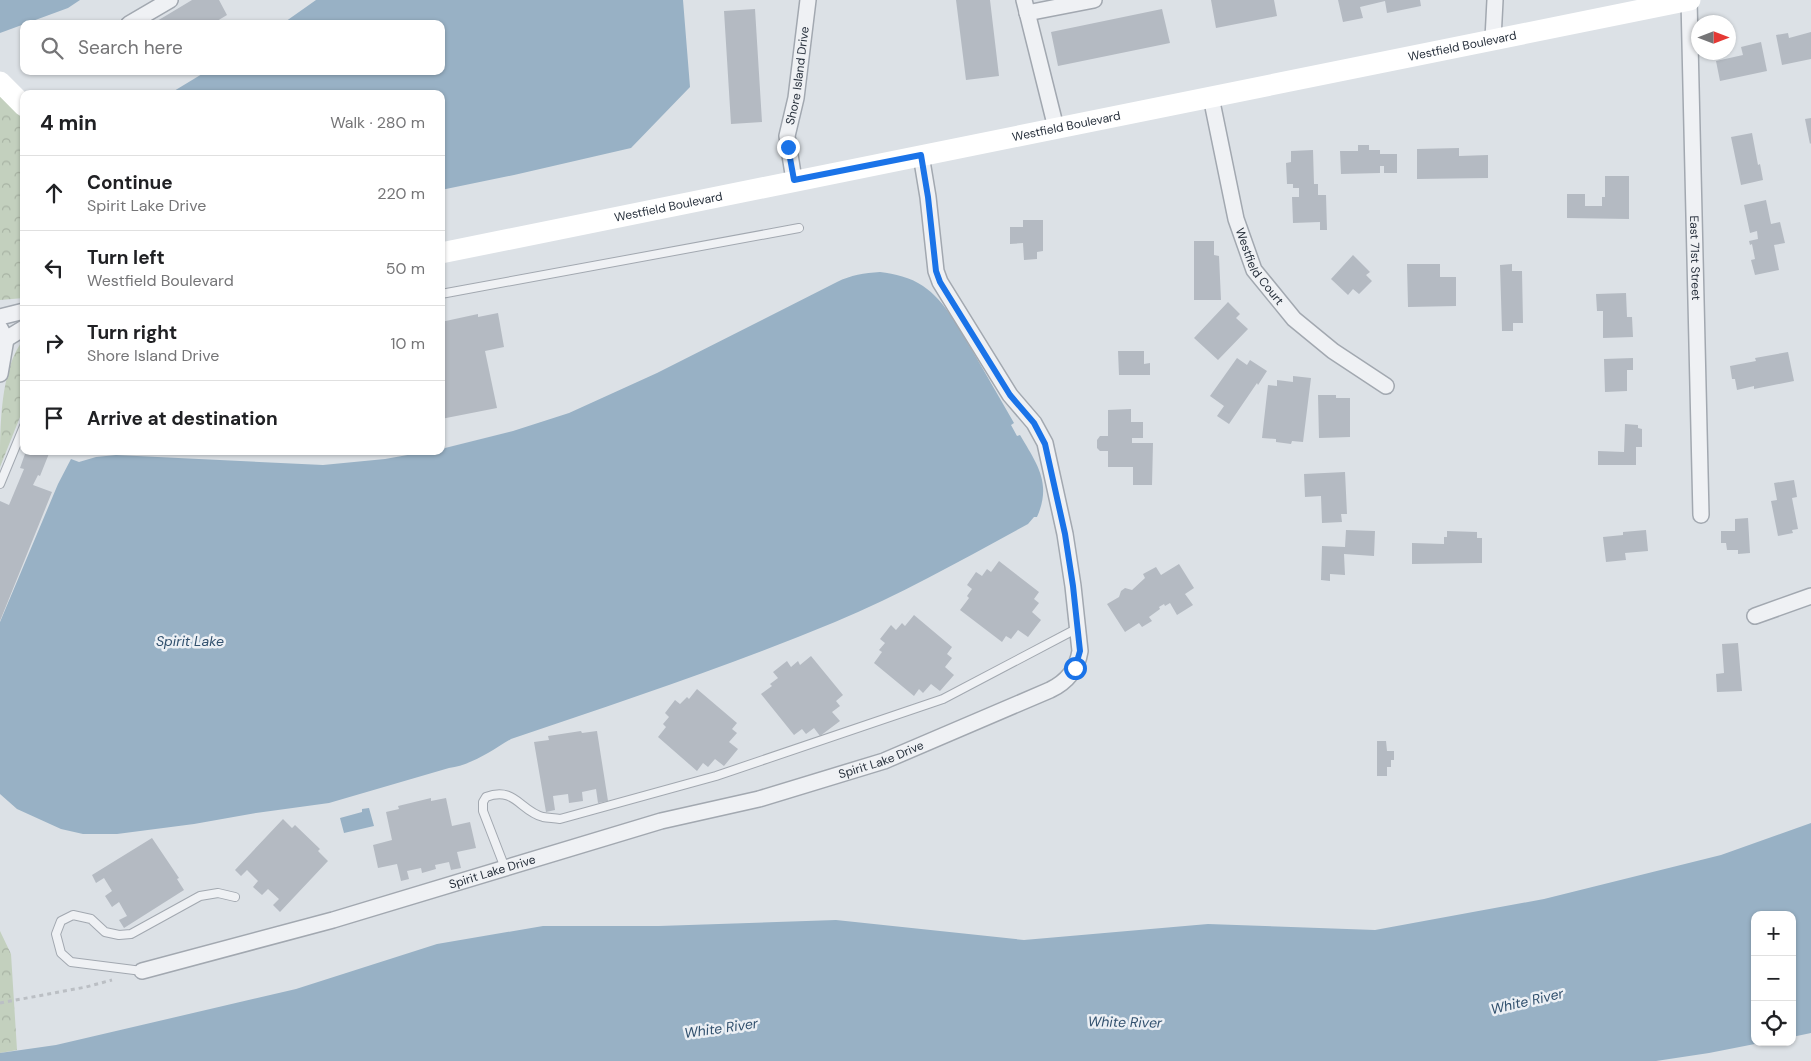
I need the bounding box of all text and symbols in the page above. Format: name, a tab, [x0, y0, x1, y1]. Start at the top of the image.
north arrow	[1691, 15, 1736, 60]
search box	[20, 20, 445, 75]
street label: Shore Island Drive	[782, 25, 813, 126]
street label: Westfield Boulevard	[1407, 27, 1518, 65]
icon: search	[38, 34, 66, 62]
text: Search here	[78, 35, 183, 60]
street label: Westfield Boulevard	[1011, 108, 1122, 145]
text: 4 min	[40, 109, 97, 137]
text: Walk · 280 m	[330, 112, 425, 133]
route end	[777, 136, 800, 159]
text: Continue	[87, 170, 173, 195]
icon: ahead	[40, 179, 68, 207]
text: 220 m	[377, 183, 425, 204]
street label: Westfield Boulevard	[613, 188, 724, 226]
text: Spirit Lake Drive	[87, 195, 206, 216]
street label: East 71st Street	[1686, 215, 1704, 301]
street label: Westfield Court	[1232, 226, 1288, 309]
text: Turn left	[87, 245, 165, 270]
icon: left	[40, 254, 68, 282]
text: 50 m	[386, 258, 425, 279]
text: Westfield Boulevard	[87, 270, 234, 291]
text: Turn right	[87, 320, 177, 345]
icon: right	[40, 329, 68, 357]
text: 10 m	[391, 333, 425, 354]
text: Shore Island Drive	[87, 345, 219, 366]
icon: arrive	[40, 404, 68, 432]
text: Arrive at destination	[87, 406, 278, 431]
water label: Spirit Lake	[156, 632, 224, 650]
route start	[1064, 657, 1087, 680]
street label: Spirit Lake Drive	[837, 737, 926, 782]
street label: Spirit Lake Drive	[447, 851, 538, 893]
map controls	[1751, 911, 1796, 1046]
button: +	[1751, 911, 1796, 956]
button: −	[1751, 956, 1796, 1001]
water label: White River	[1489, 984, 1566, 1018]
button: locate	[1751, 1001, 1796, 1046]
water label: White River	[1088, 1012, 1163, 1032]
water label: White River	[683, 1014, 760, 1042]

